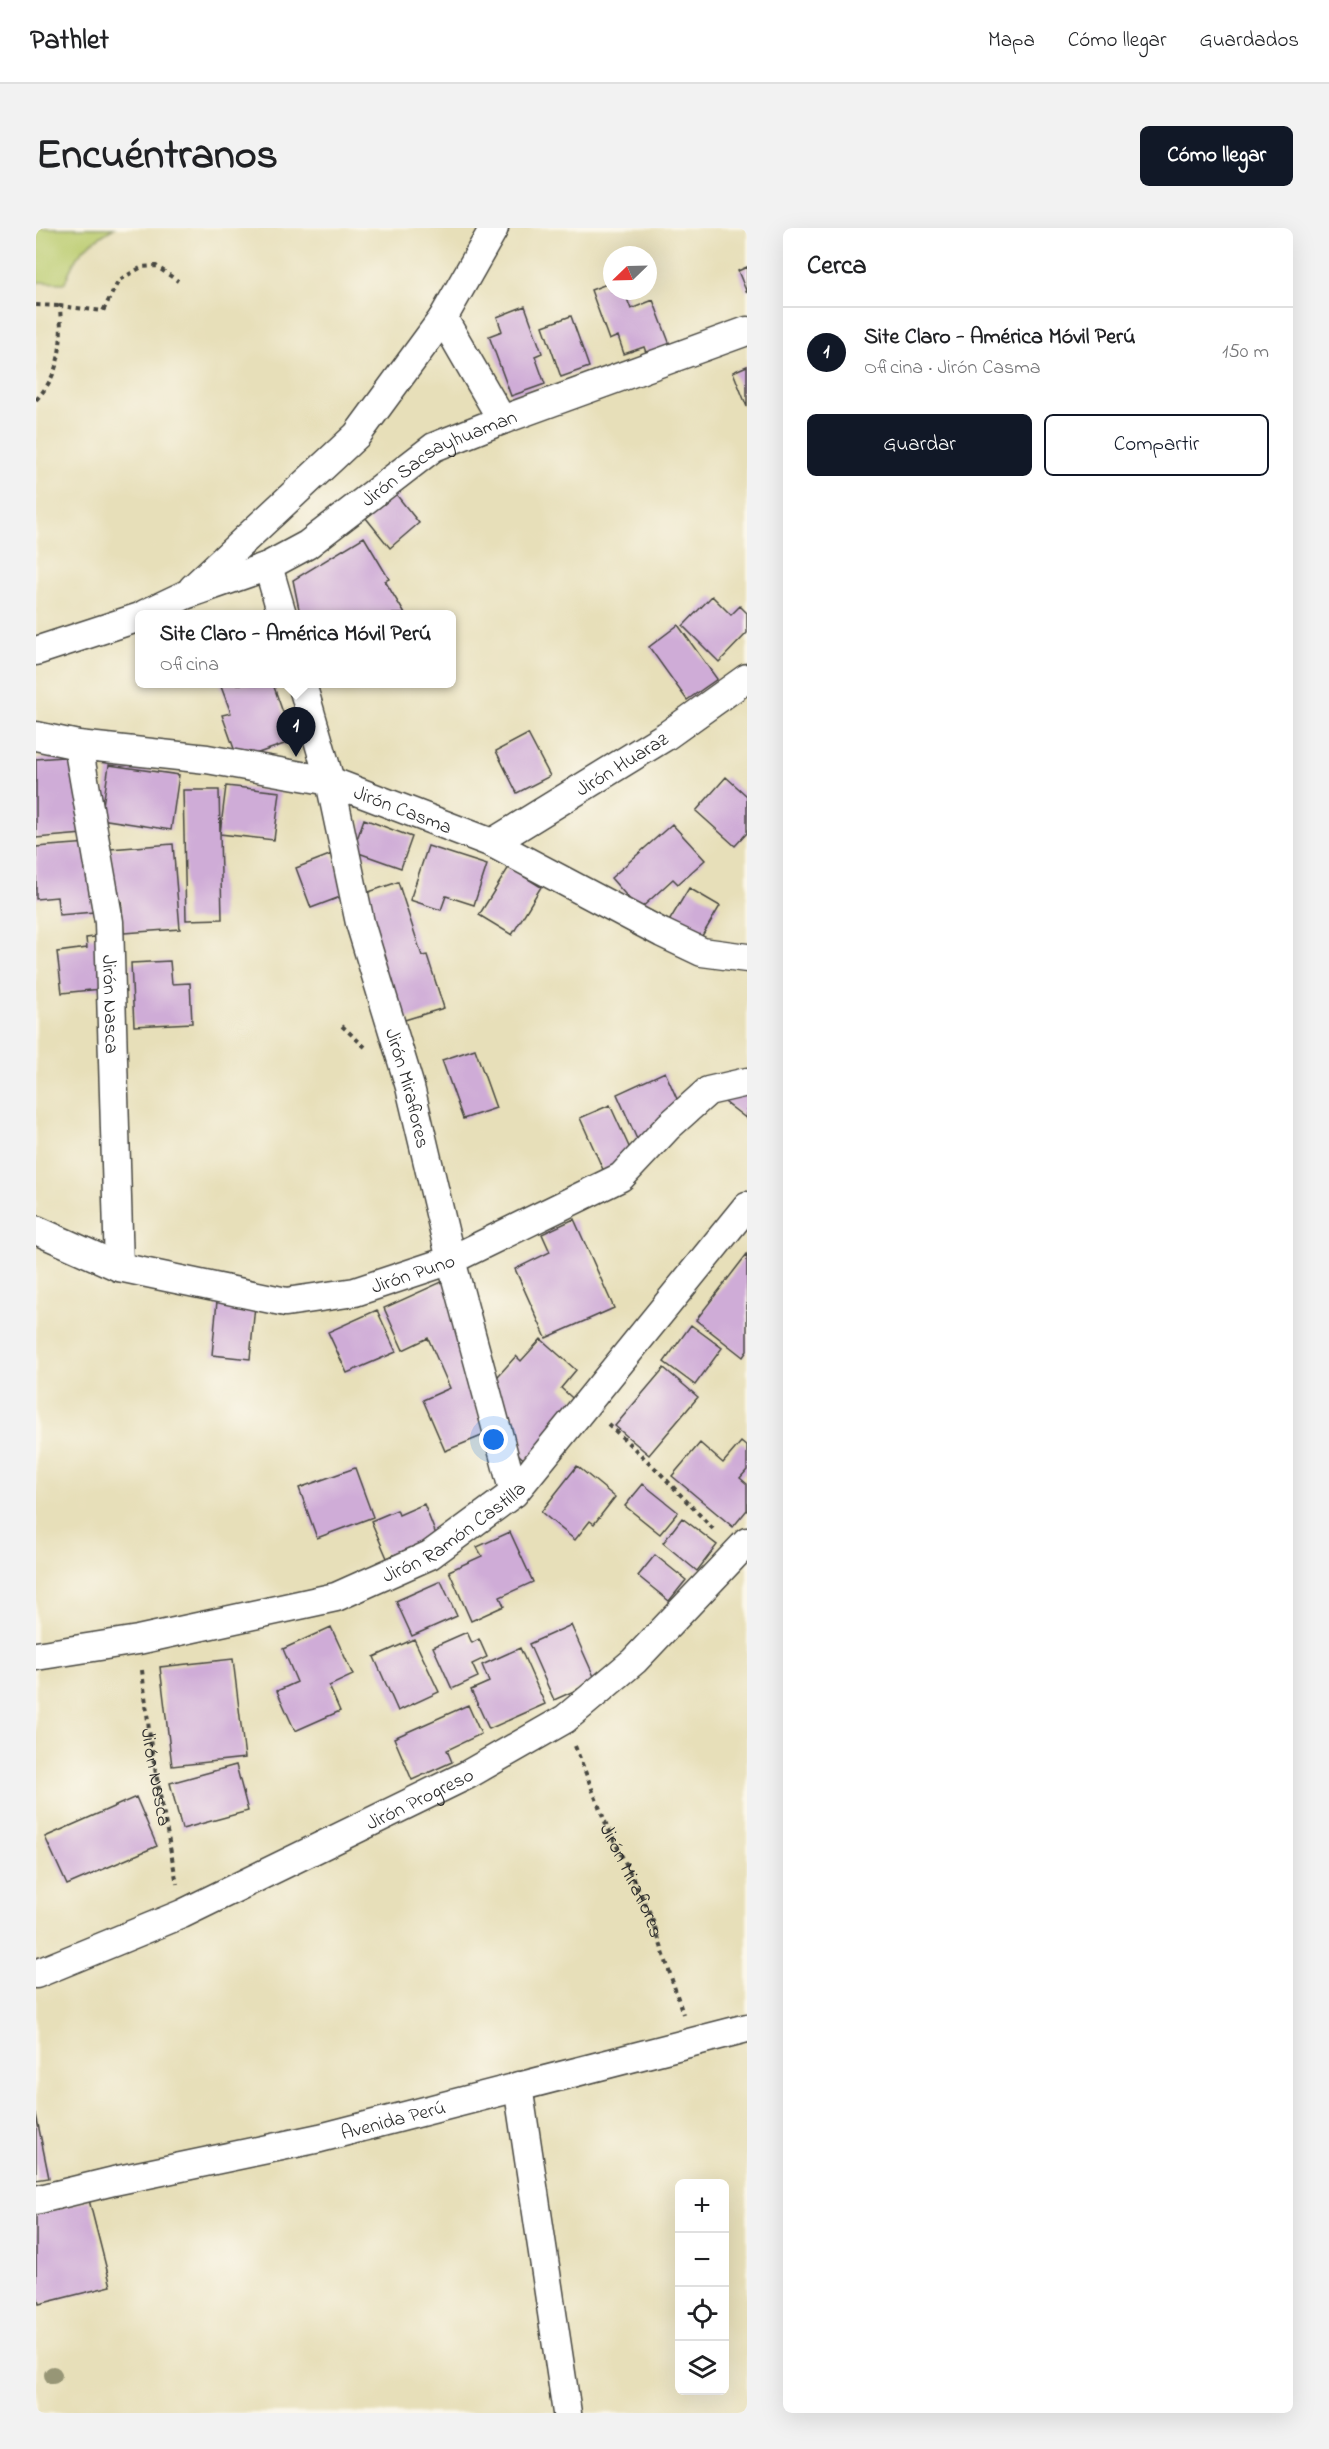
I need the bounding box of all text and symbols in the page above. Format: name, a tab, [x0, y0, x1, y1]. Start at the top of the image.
text: Pathlet	[30, 21, 109, 62]
text: Mapa	[988, 26, 1035, 56]
text: Cómo llegar	[1068, 26, 1166, 56]
text: Guardados	[1199, 26, 1299, 56]
text: Encuéntranos	[36, 126, 278, 187]
button: Cómo llegar	[1140, 126, 1293, 186]
north arrow	[603, 246, 657, 300]
text: Cerca	[807, 248, 867, 286]
text: Site Claro - América Móvil Perú	[864, 322, 1135, 354]
text: 1	[823, 338, 830, 367]
text: 150 m	[1222, 338, 1269, 367]
text: Oficina · Jirón Casma	[864, 354, 1041, 383]
street label: Jirón Sacsayhuaman	[356, 404, 522, 515]
button: Guardar	[807, 414, 1032, 476]
button: Compartir	[1044, 414, 1269, 476]
popup	[135, 610, 456, 688]
text: Site Claro - América Móvil Perú	[160, 619, 431, 651]
text: Oficina	[160, 651, 219, 680]
pin: 1	[276, 708, 316, 757]
street label: Jirón Huaraz	[571, 726, 675, 805]
street label: Jirón Casma	[349, 779, 456, 843]
street label: Jirón Nasca	[93, 954, 125, 1054]
street label: Jirón Miraflores	[376, 1025, 436, 1151]
street label: Jirón Puno	[368, 1248, 459, 1303]
your location	[479, 1425, 508, 1454]
street label: Jirón Ramón Castilla	[378, 1477, 534, 1592]
street label: Jirón Nasca	[132, 1727, 178, 1829]
street label: Jirón Progreso	[362, 1762, 480, 1839]
street label: Jirón Miraflores	[591, 1819, 669, 1941]
street label: Avenida Perú	[338, 2094, 449, 2149]
map controls	[675, 2179, 729, 2395]
button: +	[675, 2179, 729, 2233]
button: −	[675, 2233, 729, 2287]
button: locate	[675, 2287, 729, 2341]
button: layers	[675, 2341, 729, 2395]

